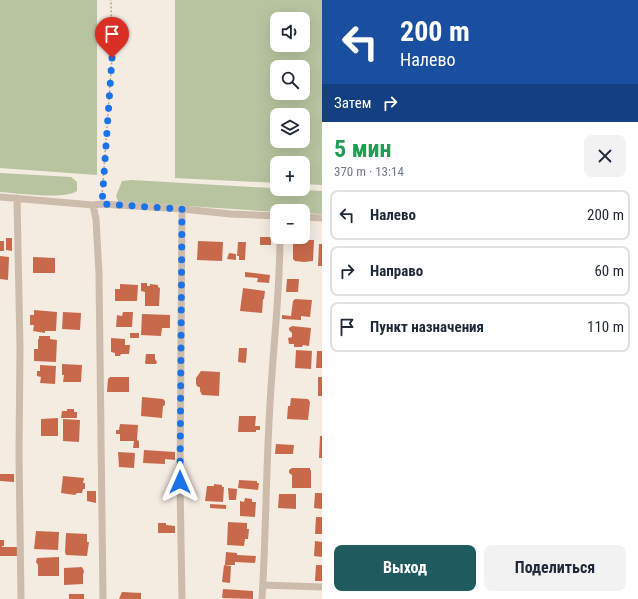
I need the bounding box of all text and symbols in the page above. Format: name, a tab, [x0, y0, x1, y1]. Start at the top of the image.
map controls	[270, 12, 310, 244]
button: sound	[270, 12, 310, 52]
text: 200 m	[400, 15, 470, 48]
icon: left	[334, 16, 386, 68]
pin	[95, 17, 129, 58]
icon: arrive	[101, 23, 123, 45]
text: Налево	[400, 49, 456, 70]
button: search	[270, 60, 310, 100]
icon: right	[379, 92, 401, 114]
text: Затем	[334, 94, 371, 112]
button: layers	[270, 108, 310, 148]
text: 5 мин	[334, 135, 392, 163]
button: close	[584, 135, 626, 177]
button: +	[270, 156, 310, 196]
text: 370 m · 13:14	[334, 164, 404, 179]
button: −	[270, 204, 310, 244]
icon: left	[336, 204, 358, 226]
text: Налево	[370, 206, 416, 224]
text: 200 m	[587, 206, 624, 224]
icon: right	[336, 260, 358, 282]
text: Направо	[370, 262, 423, 280]
text: 60 m	[594, 262, 624, 280]
icon: arrive	[336, 316, 358, 338]
text: Пункт назначения	[370, 318, 484, 336]
text: 110 m	[587, 318, 624, 336]
position arrow	[159, 461, 201, 503]
button: Выход	[334, 545, 476, 591]
button: Поделиться	[484, 545, 626, 591]

